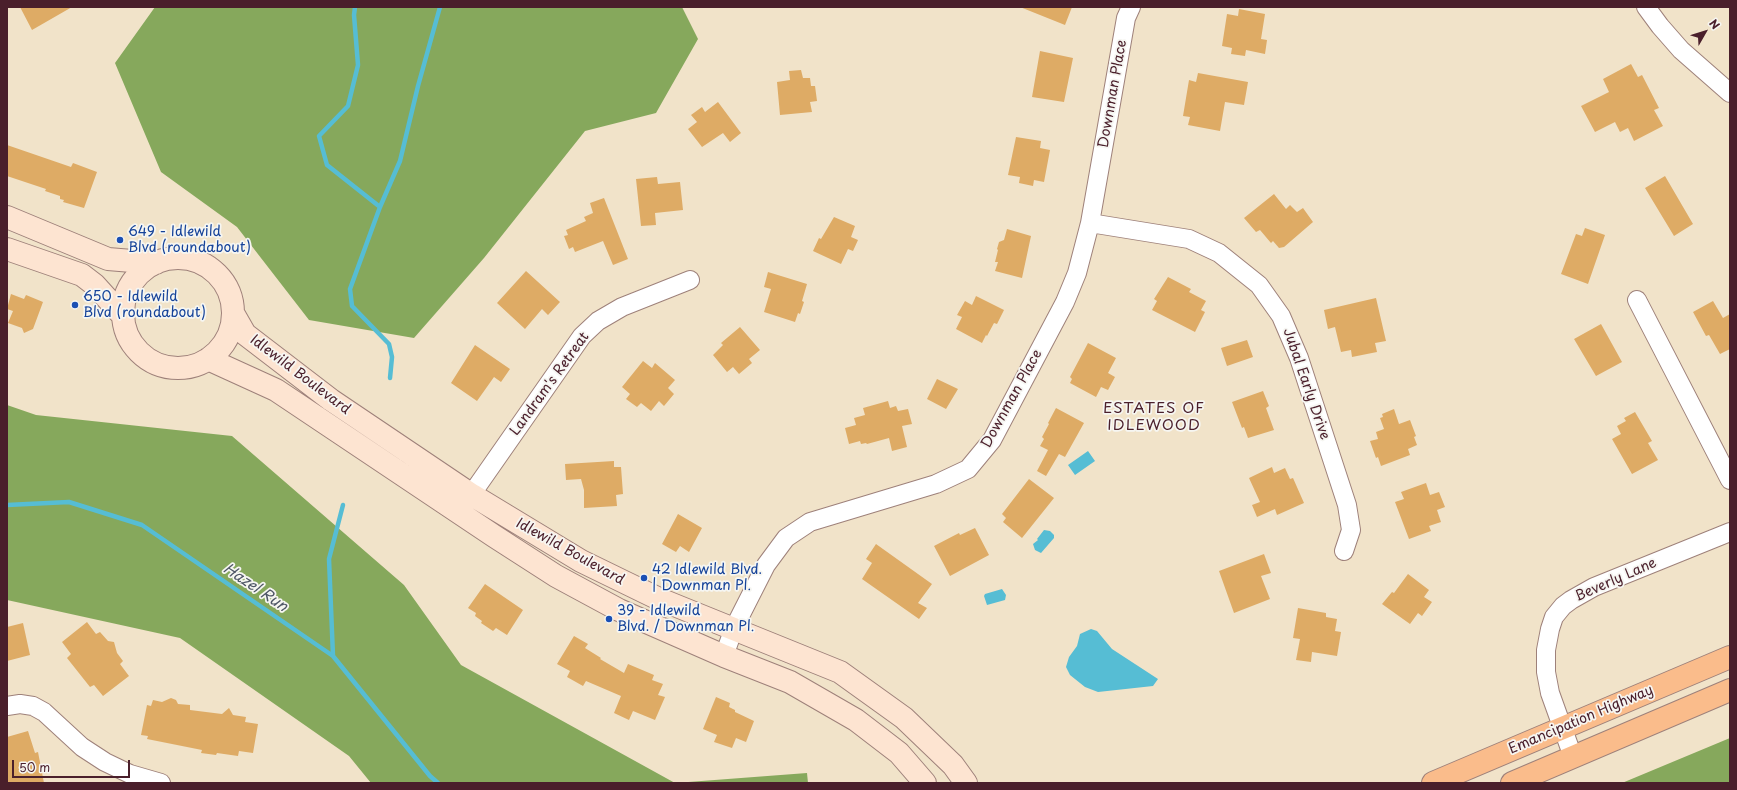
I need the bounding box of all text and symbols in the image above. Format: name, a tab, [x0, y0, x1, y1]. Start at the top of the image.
north arrow	[1685, 12, 1725, 52]
text: N	[1705, 15, 1724, 33]
street label: Downman Place	[1095, 38, 1131, 150]
place label: 649 - Idlewild Blvd (roundabout)	[128, 224, 251, 256]
marker: 649 - Idlewild Blvd (roundabout)	[115, 235, 125, 245]
place label: 650 - Idlewild Blvd (roundabout)	[83, 289, 206, 322]
marker: 650 - Idlewild Blvd (roundabout)	[70, 300, 80, 310]
street label: Jubal Early Drive	[1279, 326, 1333, 442]
street label: Landram's Retreat	[507, 329, 593, 439]
street label: Idlewild Boulevard	[246, 332, 354, 418]
street label: Downman Place	[978, 347, 1046, 451]
district label: ESTATES OF IDLEWOOD	[1102, 400, 1206, 435]
street label: Idlewild Boulevard	[513, 515, 627, 589]
street label: Beverly Lane	[1573, 555, 1659, 605]
water label: Hazel Run	[220, 560, 290, 616]
place label: 42 Idlewild Blvd. | Downman Pl.	[652, 562, 762, 594]
marker: 42 Idlewild Blvd. | Downman Pl.	[639, 573, 649, 583]
place label: 39 - Idlewild Blvd. / Downman Pl.	[617, 603, 754, 636]
marker: 39 - Idlewild Blvd. / Downman Pl.	[604, 614, 614, 624]
street label: Emancipation Highway	[1506, 682, 1656, 758]
scale bar	[14, 752, 132, 778]
text: 50 m	[19, 758, 50, 776]

